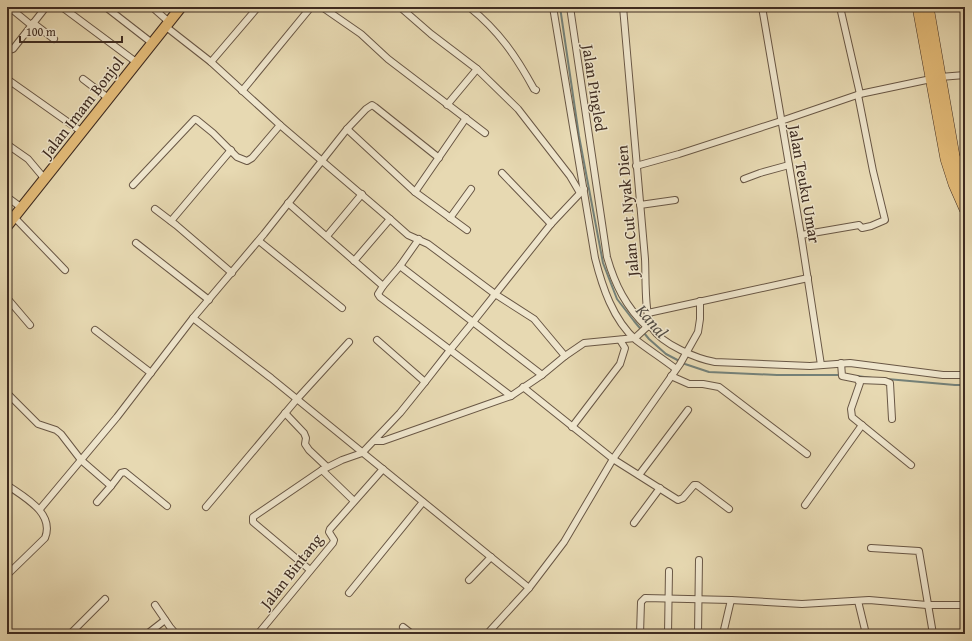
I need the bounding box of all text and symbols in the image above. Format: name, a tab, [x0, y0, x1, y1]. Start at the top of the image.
scale bar	[20, 18, 122, 44]
text: 100 m	[26, 23, 56, 40]
street label: Jalan Pingled	[576, 41, 614, 134]
street label: Jalan Imam Bonjol	[34, 51, 129, 164]
street label: Jalan Teuku Umar	[782, 121, 827, 245]
street label: Jalan Cut Nyak Dien	[609, 144, 645, 280]
water label: Kanal	[630, 297, 674, 343]
street label: Jalan Bintang	[253, 528, 328, 615]

